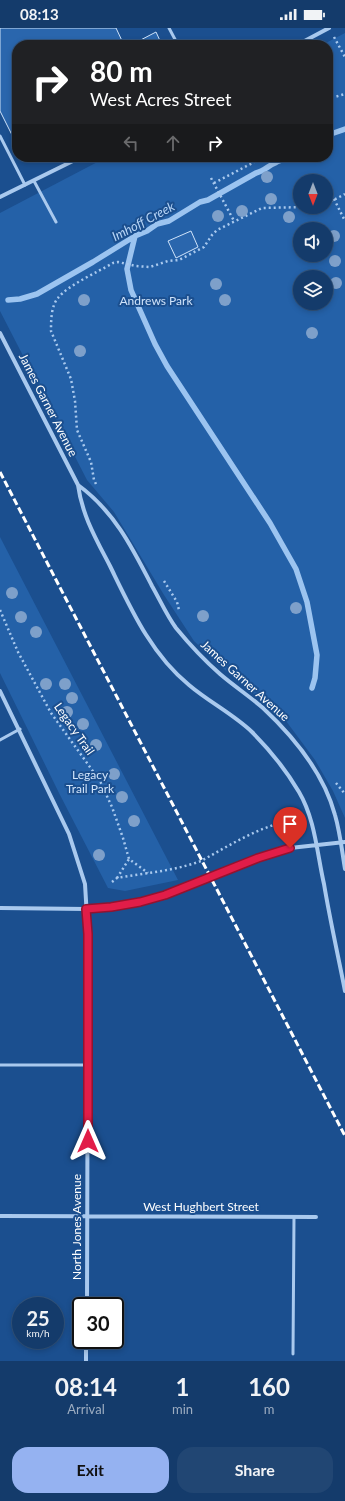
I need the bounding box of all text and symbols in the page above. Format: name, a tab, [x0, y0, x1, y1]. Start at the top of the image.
text: 08:13	[20, 5, 59, 23]
text: 80 m	[90, 54, 153, 88]
icon: right	[24, 56, 76, 108]
text: West Acres Street	[90, 88, 231, 110]
icon: left	[120, 132, 142, 154]
icon: ahead	[162, 132, 184, 154]
icon: right	[204, 132, 226, 154]
north arrow	[293, 174, 333, 214]
map controls	[293, 174, 333, 310]
water label: Imhoff Creek	[109, 197, 178, 244]
button: sound	[293, 222, 333, 262]
button: layers	[293, 270, 333, 310]
park label: Andrews Park	[119, 293, 193, 308]
street label: James Garner Avenue	[16, 351, 81, 459]
street label: James Garner Avenue	[198, 637, 293, 724]
street label: Legacy Trail	[51, 700, 98, 758]
park label: Legacy Trail Park	[66, 767, 115, 796]
pin	[273, 807, 307, 848]
icon: arrive	[279, 813, 301, 835]
position arrow	[67, 1120, 109, 1162]
street label: North Jones Avenue	[69, 1174, 84, 1280]
street label: West Hughbert Street	[143, 1199, 260, 1214]
speed limit sign: 30	[72, 1297, 124, 1349]
text: 25	[26, 1306, 50, 1330]
text: km/h	[26, 1327, 50, 1339]
text: 08:14	[55, 1372, 117, 1401]
text: 1	[176, 1372, 190, 1401]
text: 160	[248, 1372, 290, 1401]
text: Arrival	[67, 1401, 105, 1417]
text: min	[172, 1401, 193, 1417]
text: m	[264, 1401, 274, 1417]
button: Exit	[12, 1447, 169, 1493]
button: Share	[177, 1447, 333, 1493]

